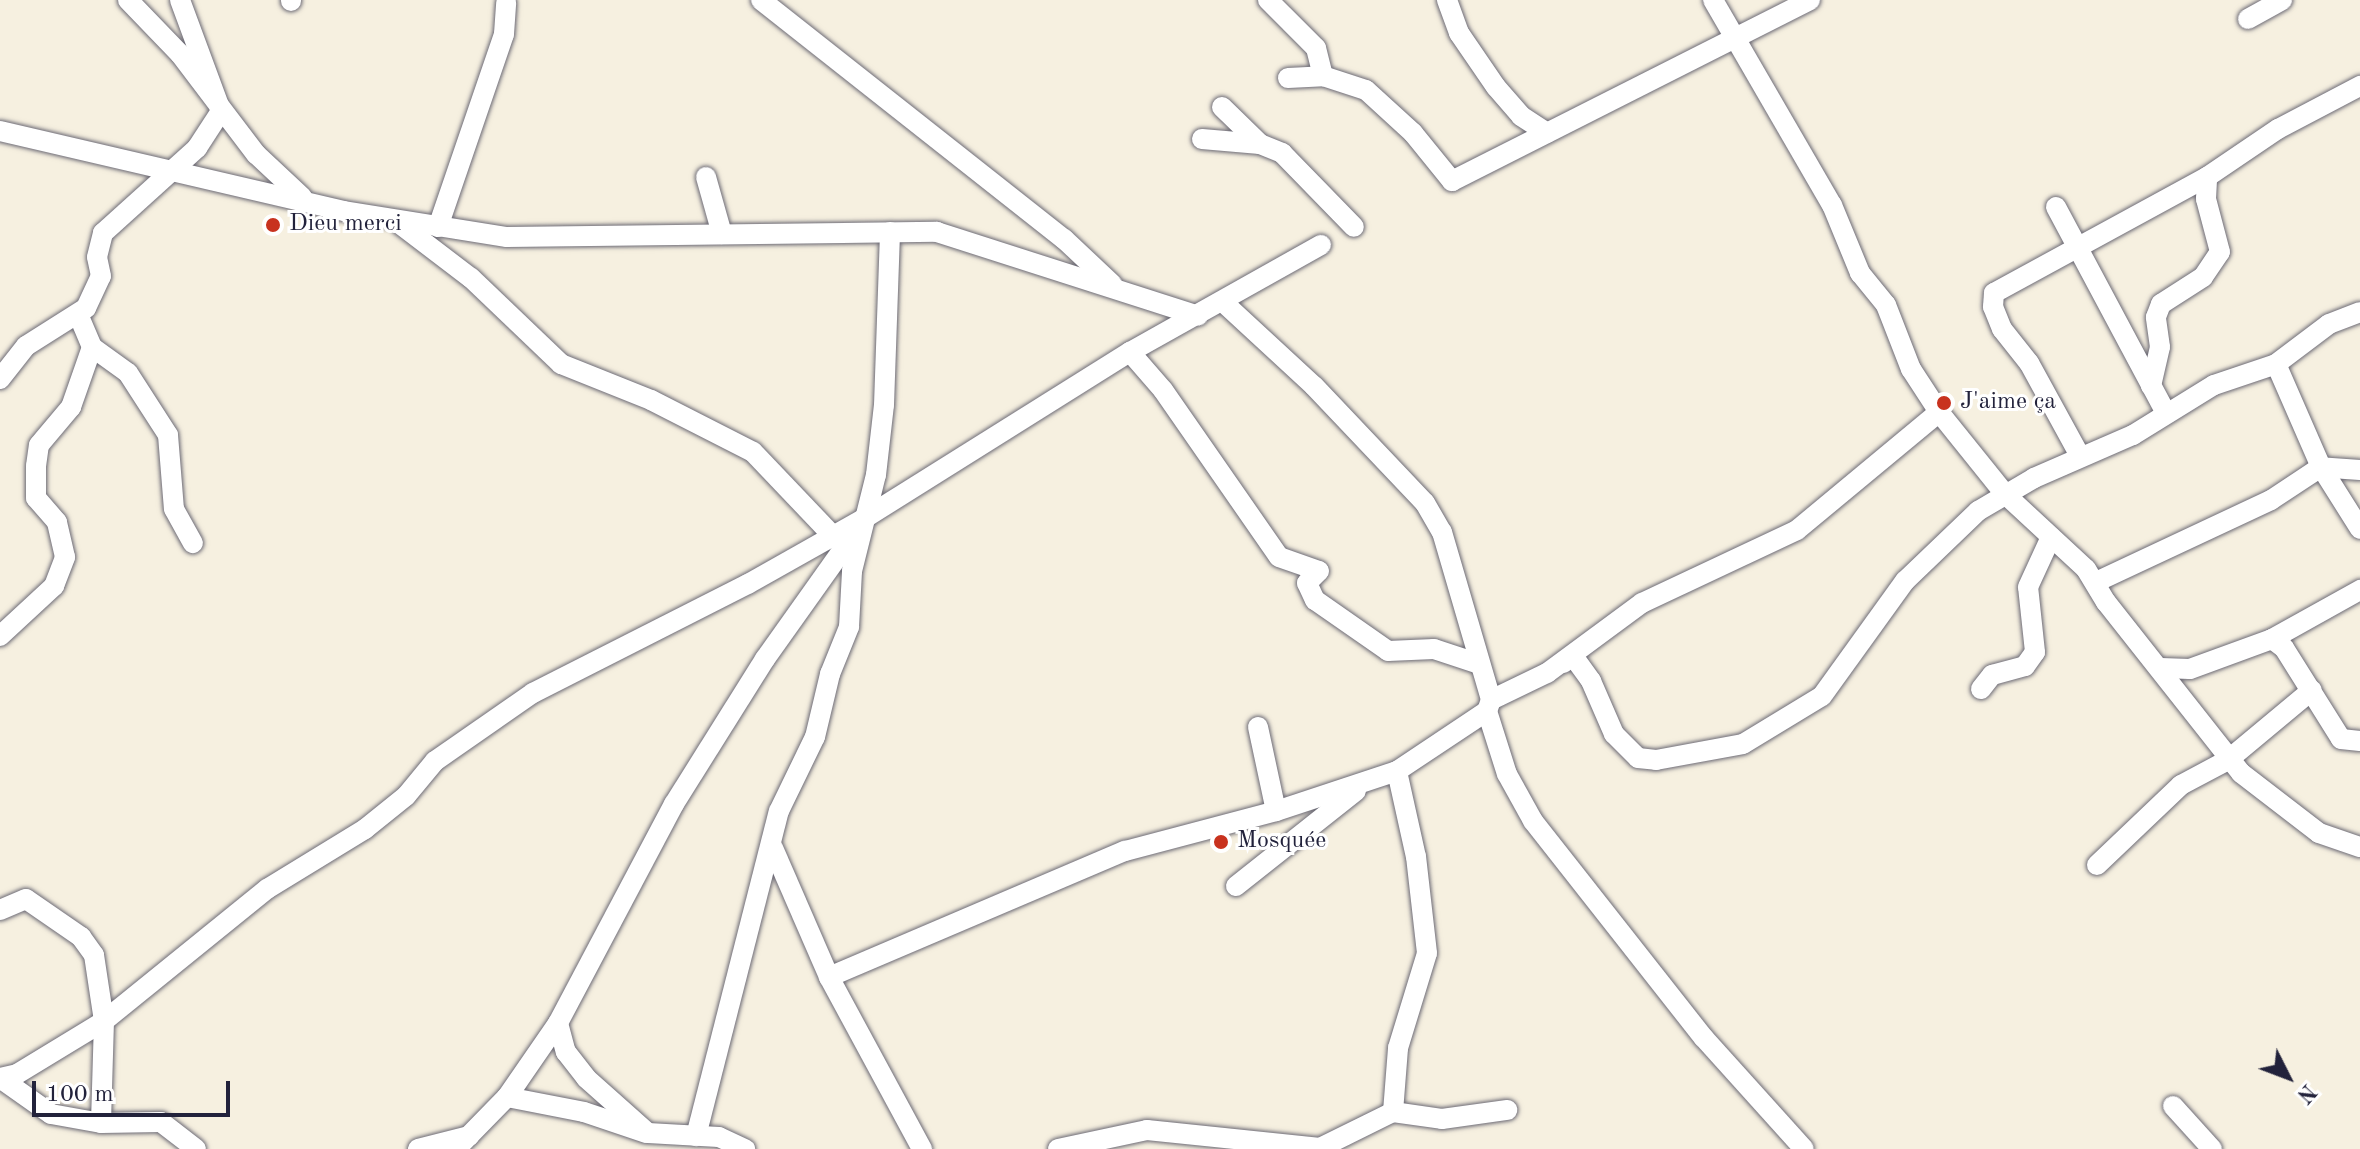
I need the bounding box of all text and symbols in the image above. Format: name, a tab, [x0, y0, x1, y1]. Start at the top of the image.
place label: Dieu merci	[289, 211, 402, 239]
marker: Dieu merci	[264, 216, 282, 234]
place label: J'aime ça	[1960, 389, 2056, 417]
marker: J'aime ça	[1935, 394, 1953, 412]
place label: Mosquée	[1237, 828, 1326, 856]
marker: Mosquée	[1212, 833, 1230, 851]
north arrow	[2248, 1037, 2328, 1117]
scale bar	[36, 1065, 234, 1115]
text: N	[2292, 1079, 2320, 1107]
text: 100 m	[46, 1083, 114, 1107]

